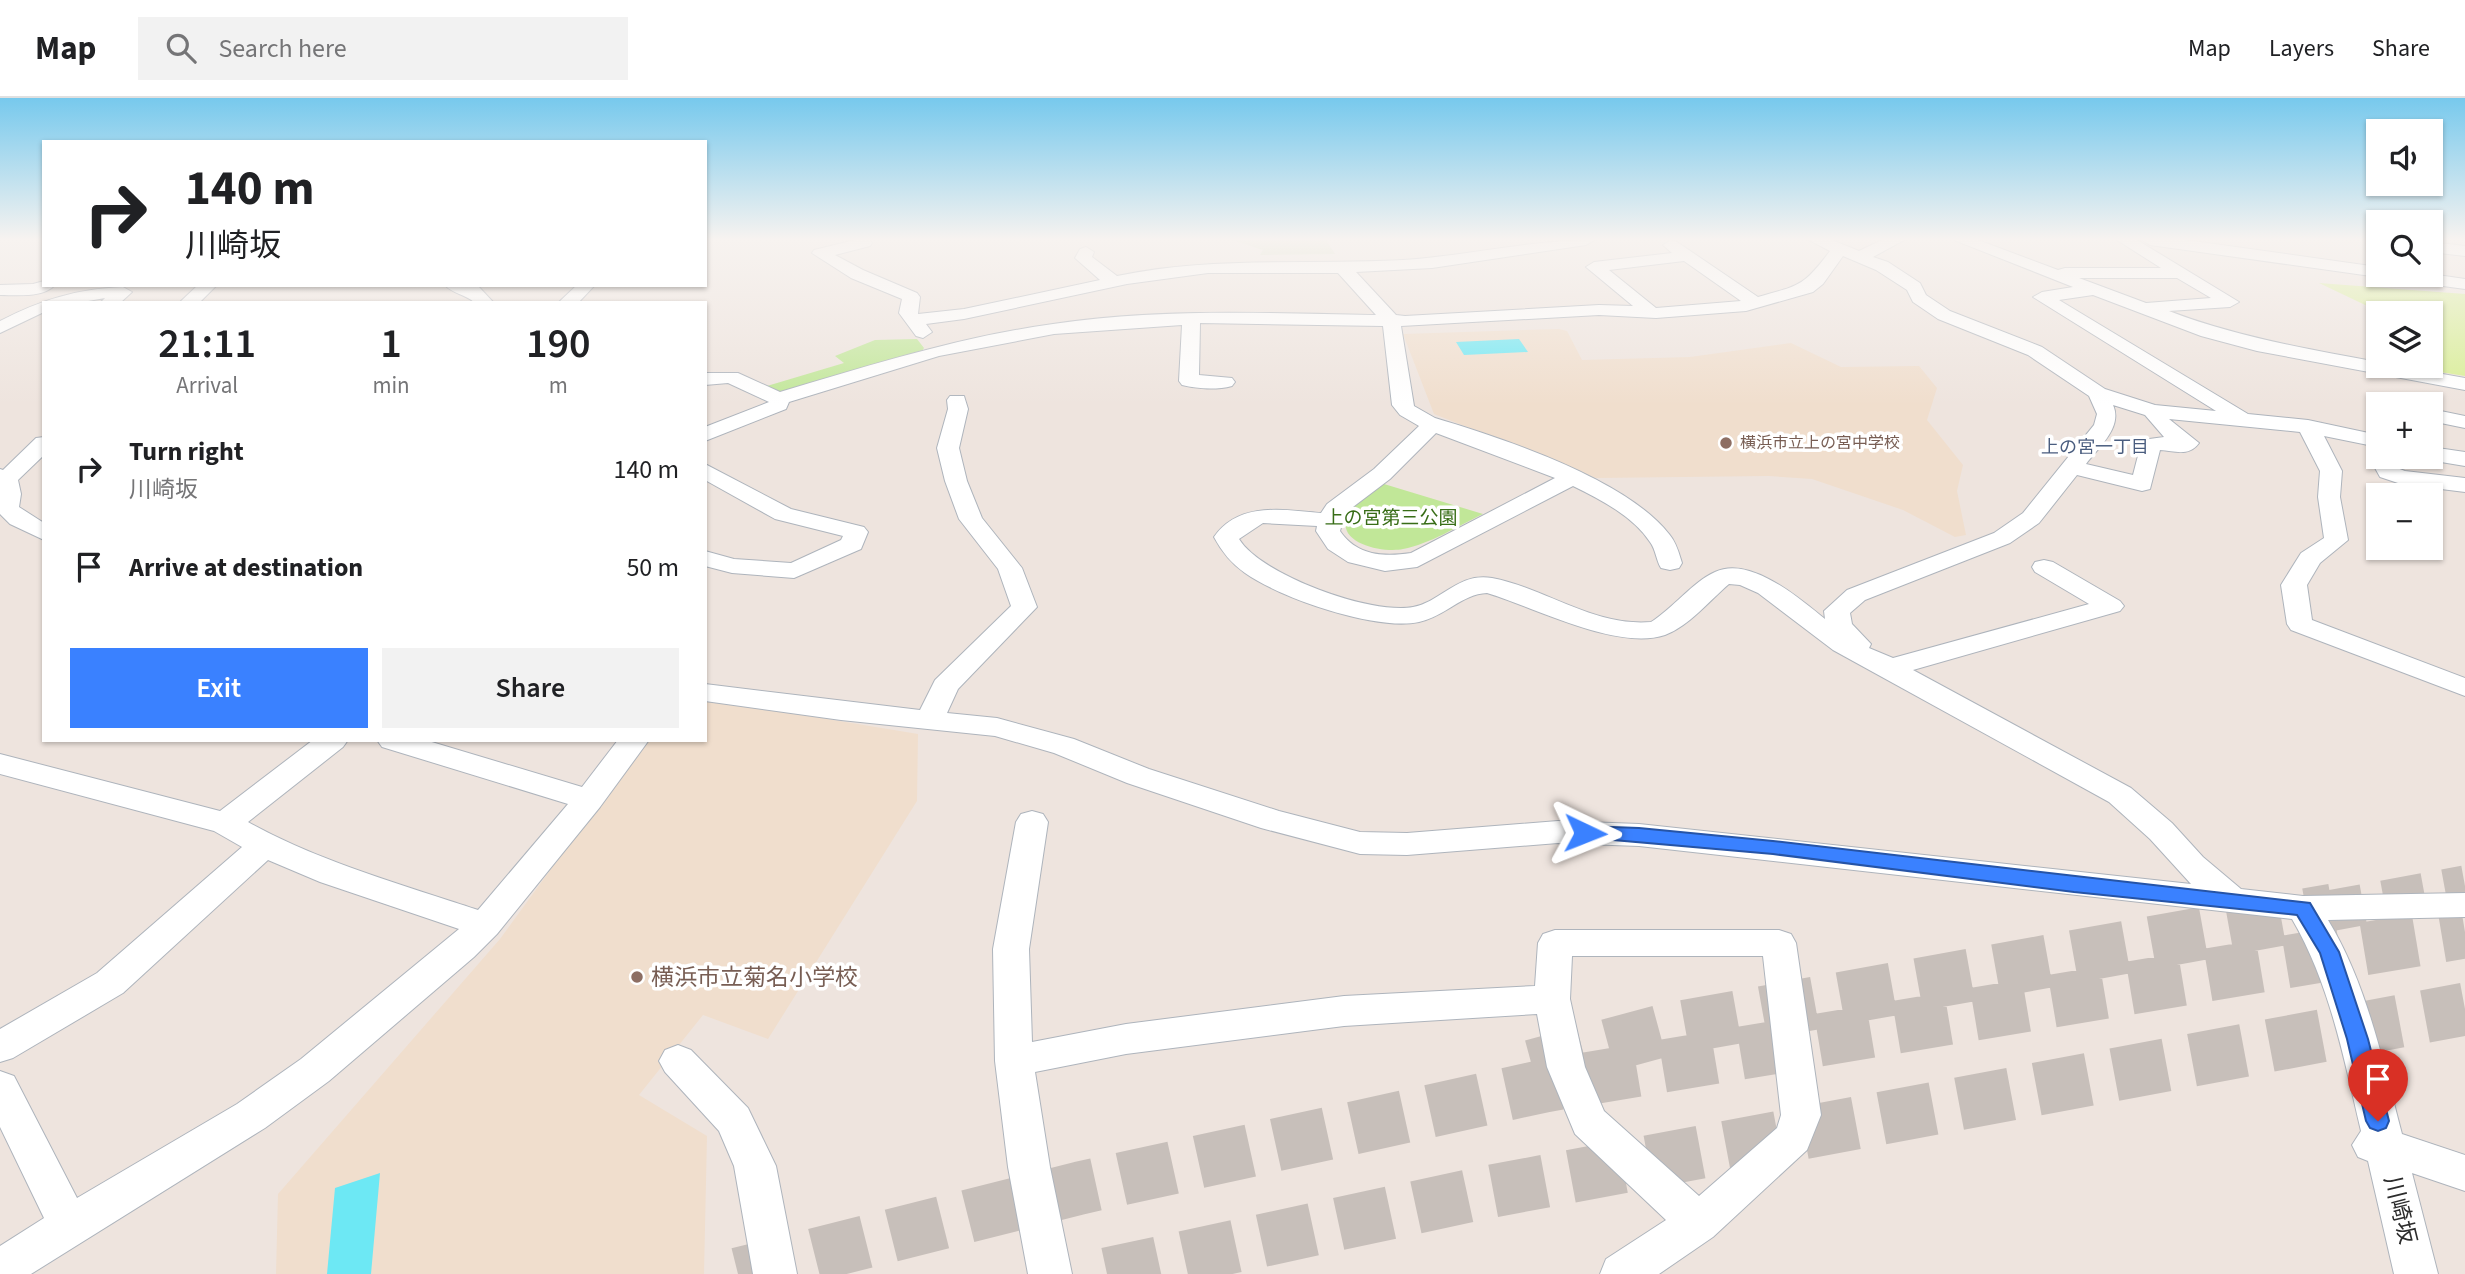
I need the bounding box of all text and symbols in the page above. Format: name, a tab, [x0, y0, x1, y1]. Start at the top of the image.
search box	[138, 17, 628, 80]
text: Map	[35, 25, 96, 72]
icon: search	[162, 29, 200, 67]
text: Search here	[218, 30, 347, 67]
text: Map	[2188, 31, 2231, 66]
text: Layers	[2269, 31, 2334, 66]
text: Share	[2372, 31, 2430, 66]
map controls	[2366, 119, 2443, 560]
button: sound	[2366, 119, 2443, 196]
text: 140 m	[185, 154, 314, 224]
icon: right	[70, 168, 161, 259]
button: search	[2366, 210, 2443, 287]
text: 川崎坂	[185, 223, 281, 269]
button: layers	[2366, 301, 2443, 378]
text: 21:11	[158, 314, 256, 374]
text: 1	[380, 314, 402, 374]
text: 190	[526, 314, 591, 374]
text: Arrival	[176, 369, 238, 402]
text: min	[372, 369, 410, 402]
text: m	[549, 369, 568, 402]
button: +	[2366, 392, 2443, 469]
place label: 横浜市立上の宮中学校	[1740, 432, 1900, 454]
text: Turn right	[129, 433, 244, 470]
marker: 横浜市立上の宮中学校	[1718, 435, 1734, 451]
district label: 上の宮一丁目	[2041, 435, 2149, 460]
icon: right	[70, 450, 108, 488]
text: 140 m	[613, 451, 679, 488]
text: 川崎坂	[129, 473, 198, 506]
button: −	[2366, 483, 2443, 560]
park label: 上の宮第三公園	[1324, 505, 1458, 532]
icon: arrive	[70, 548, 108, 586]
text: Arrive at destination	[129, 549, 363, 586]
text: 50 m	[626, 549, 679, 586]
button: Exit	[70, 648, 368, 728]
button: Share	[382, 648, 679, 728]
position arrow	[1548, 796, 1622, 870]
place label: 横浜市立菊名小学校	[651, 961, 858, 994]
marker: 横浜市立菊名小学校	[629, 969, 645, 985]
pin	[2348, 1049, 2408, 1121]
icon: arrive	[2359, 1060, 2397, 1098]
street label: 川崎坂	[2376, 1173, 2424, 1247]

